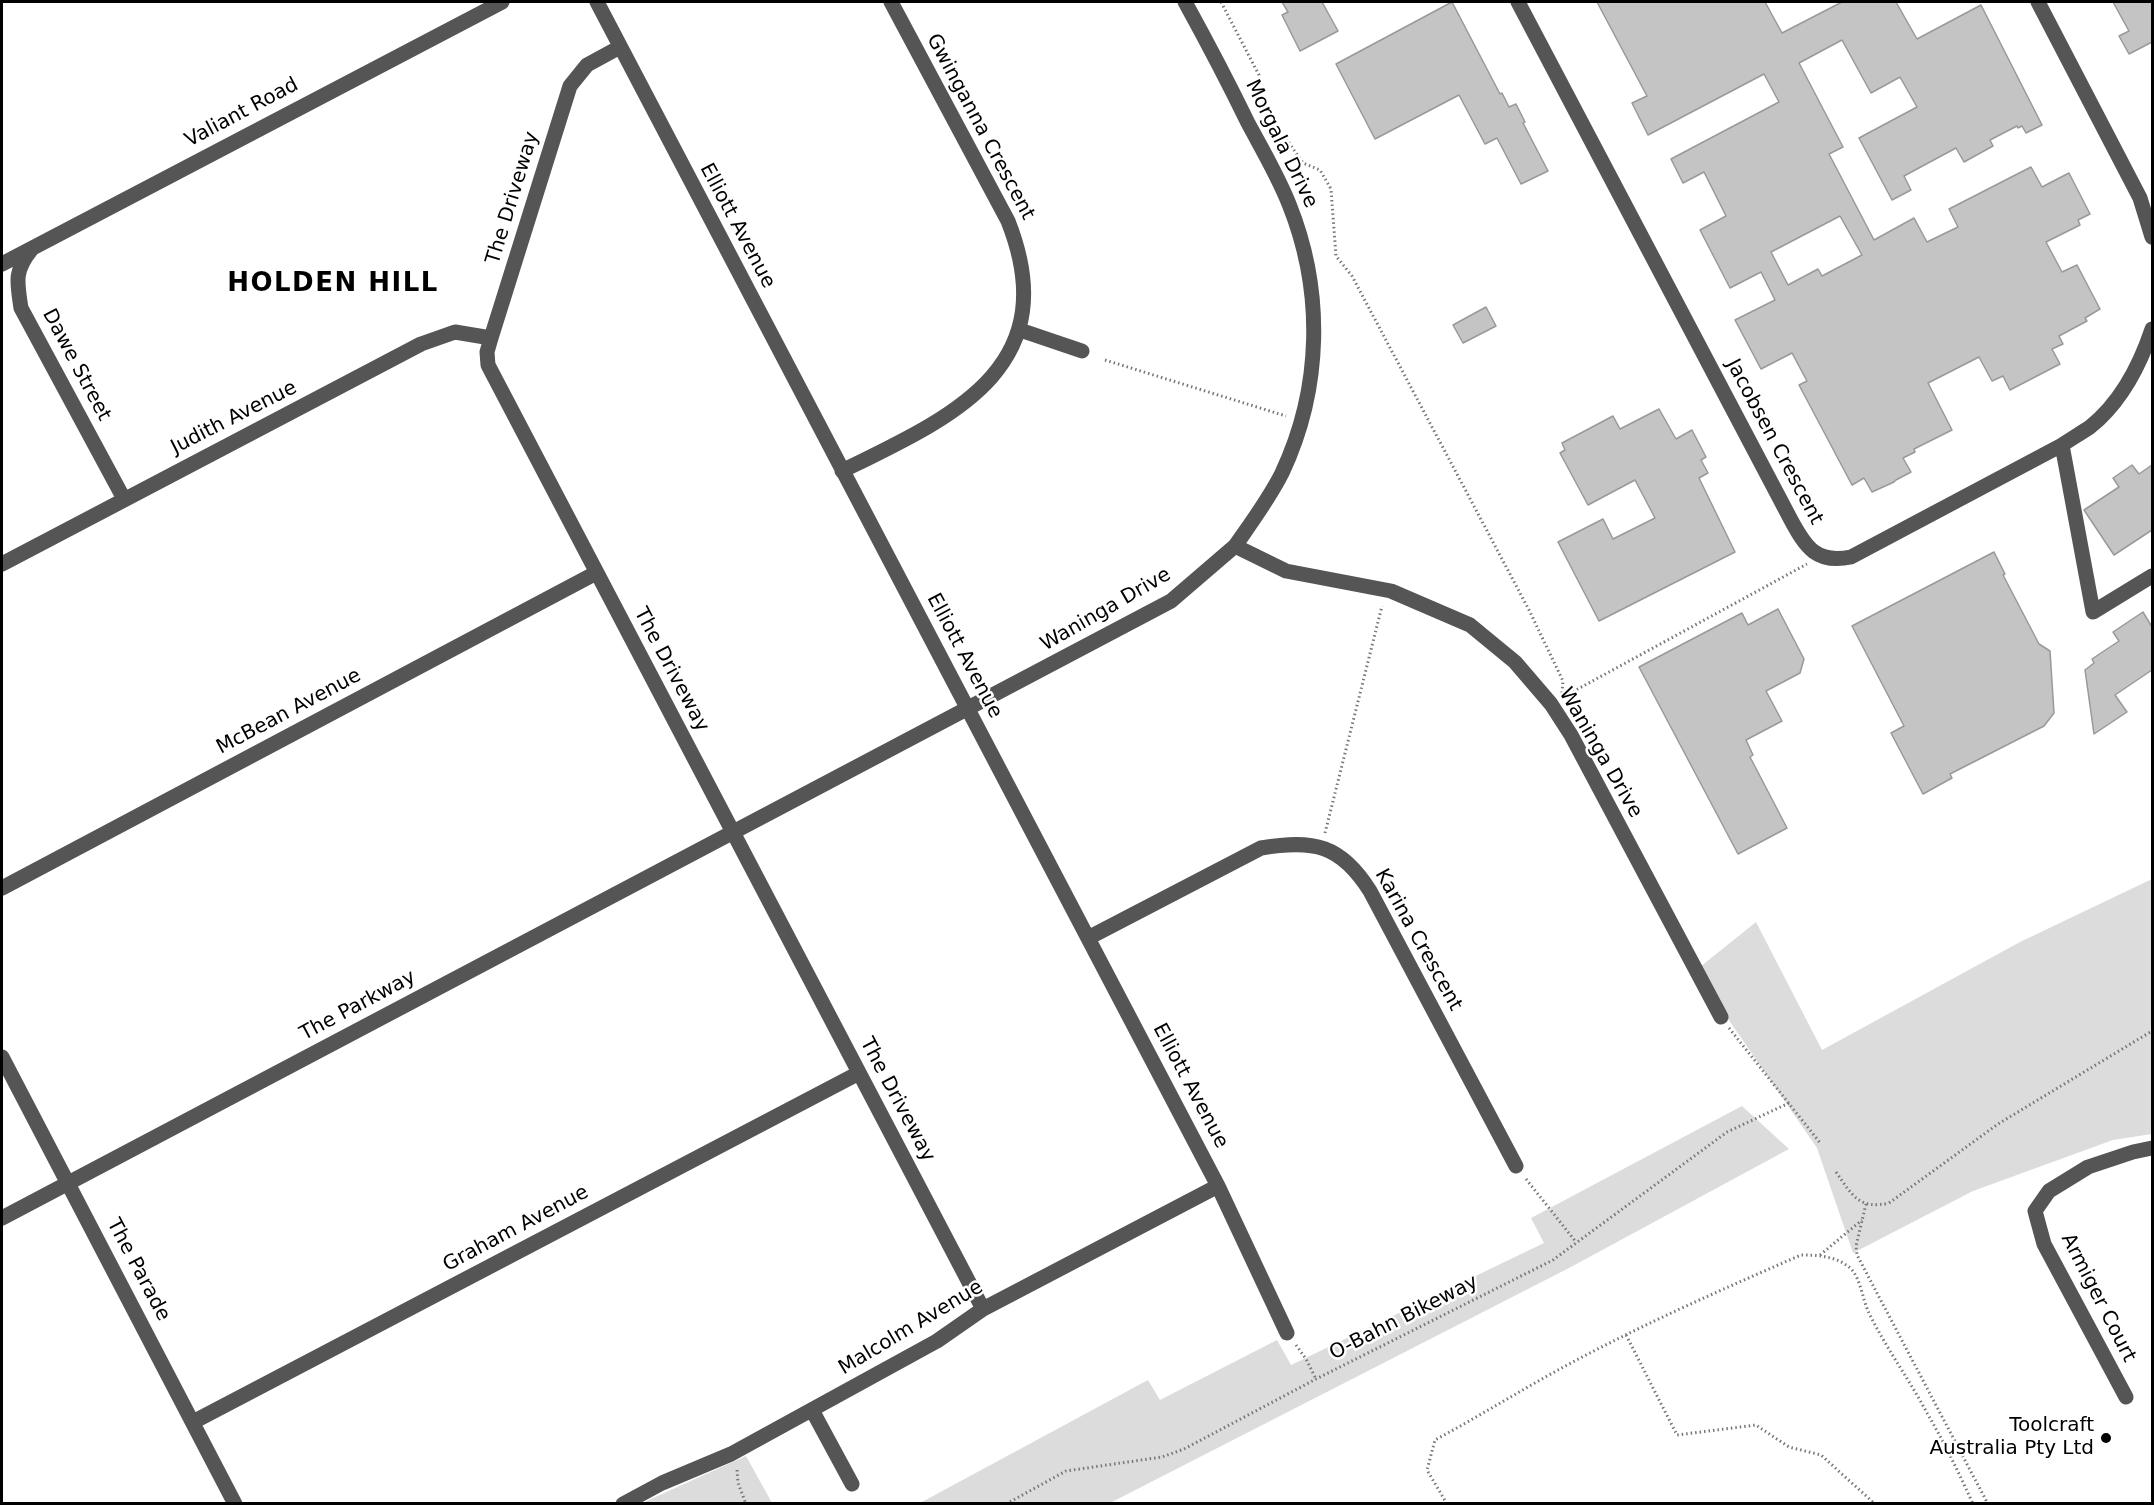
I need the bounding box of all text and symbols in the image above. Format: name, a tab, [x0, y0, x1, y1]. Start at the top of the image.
street label: Gwinganna Crescent	[921, 30, 1039, 224]
street label: Valiant Road	[181, 73, 303, 153]
street label: Morgala Drive	[1240, 76, 1322, 212]
street label: The Driveway	[481, 129, 545, 267]
street label: Elliott Avenue	[694, 159, 780, 293]
district label: HOLDEN HILL	[227, 268, 439, 300]
street label: Dawe Street	[36, 305, 116, 425]
street label: Jacobsen Crescent	[1720, 355, 1828, 529]
street label: Judith Avenue	[167, 376, 301, 460]
street label: Waninga Drive	[1037, 563, 1175, 657]
street label: Elliott Avenue	[921, 589, 1007, 723]
street label: The Driveway	[628, 604, 714, 736]
street label: McBean Avenue	[213, 664, 365, 760]
street label: Waninga Drive	[1553, 684, 1647, 822]
street label: Karina Crescent	[1369, 865, 1467, 1015]
street label: The Parkway	[296, 966, 420, 1046]
street label: Elliott Avenue	[1147, 1019, 1233, 1153]
street label: The Driveway	[854, 1034, 940, 1166]
street label: Graham Avenue	[439, 1181, 593, 1277]
street label: The Parade	[101, 1215, 175, 1325]
street label: Armiger Court	[2055, 1230, 2141, 1366]
street label: O-Bahn Bikeway	[1326, 1270, 1482, 1366]
street label: Malcolm Avenue	[835, 1275, 987, 1381]
place label: Toolcraft Australia Pty Ltd	[1929, 1414, 2094, 1461]
marker: Toolcraft Australia Pty Ltd	[2099, 1431, 2113, 1445]

